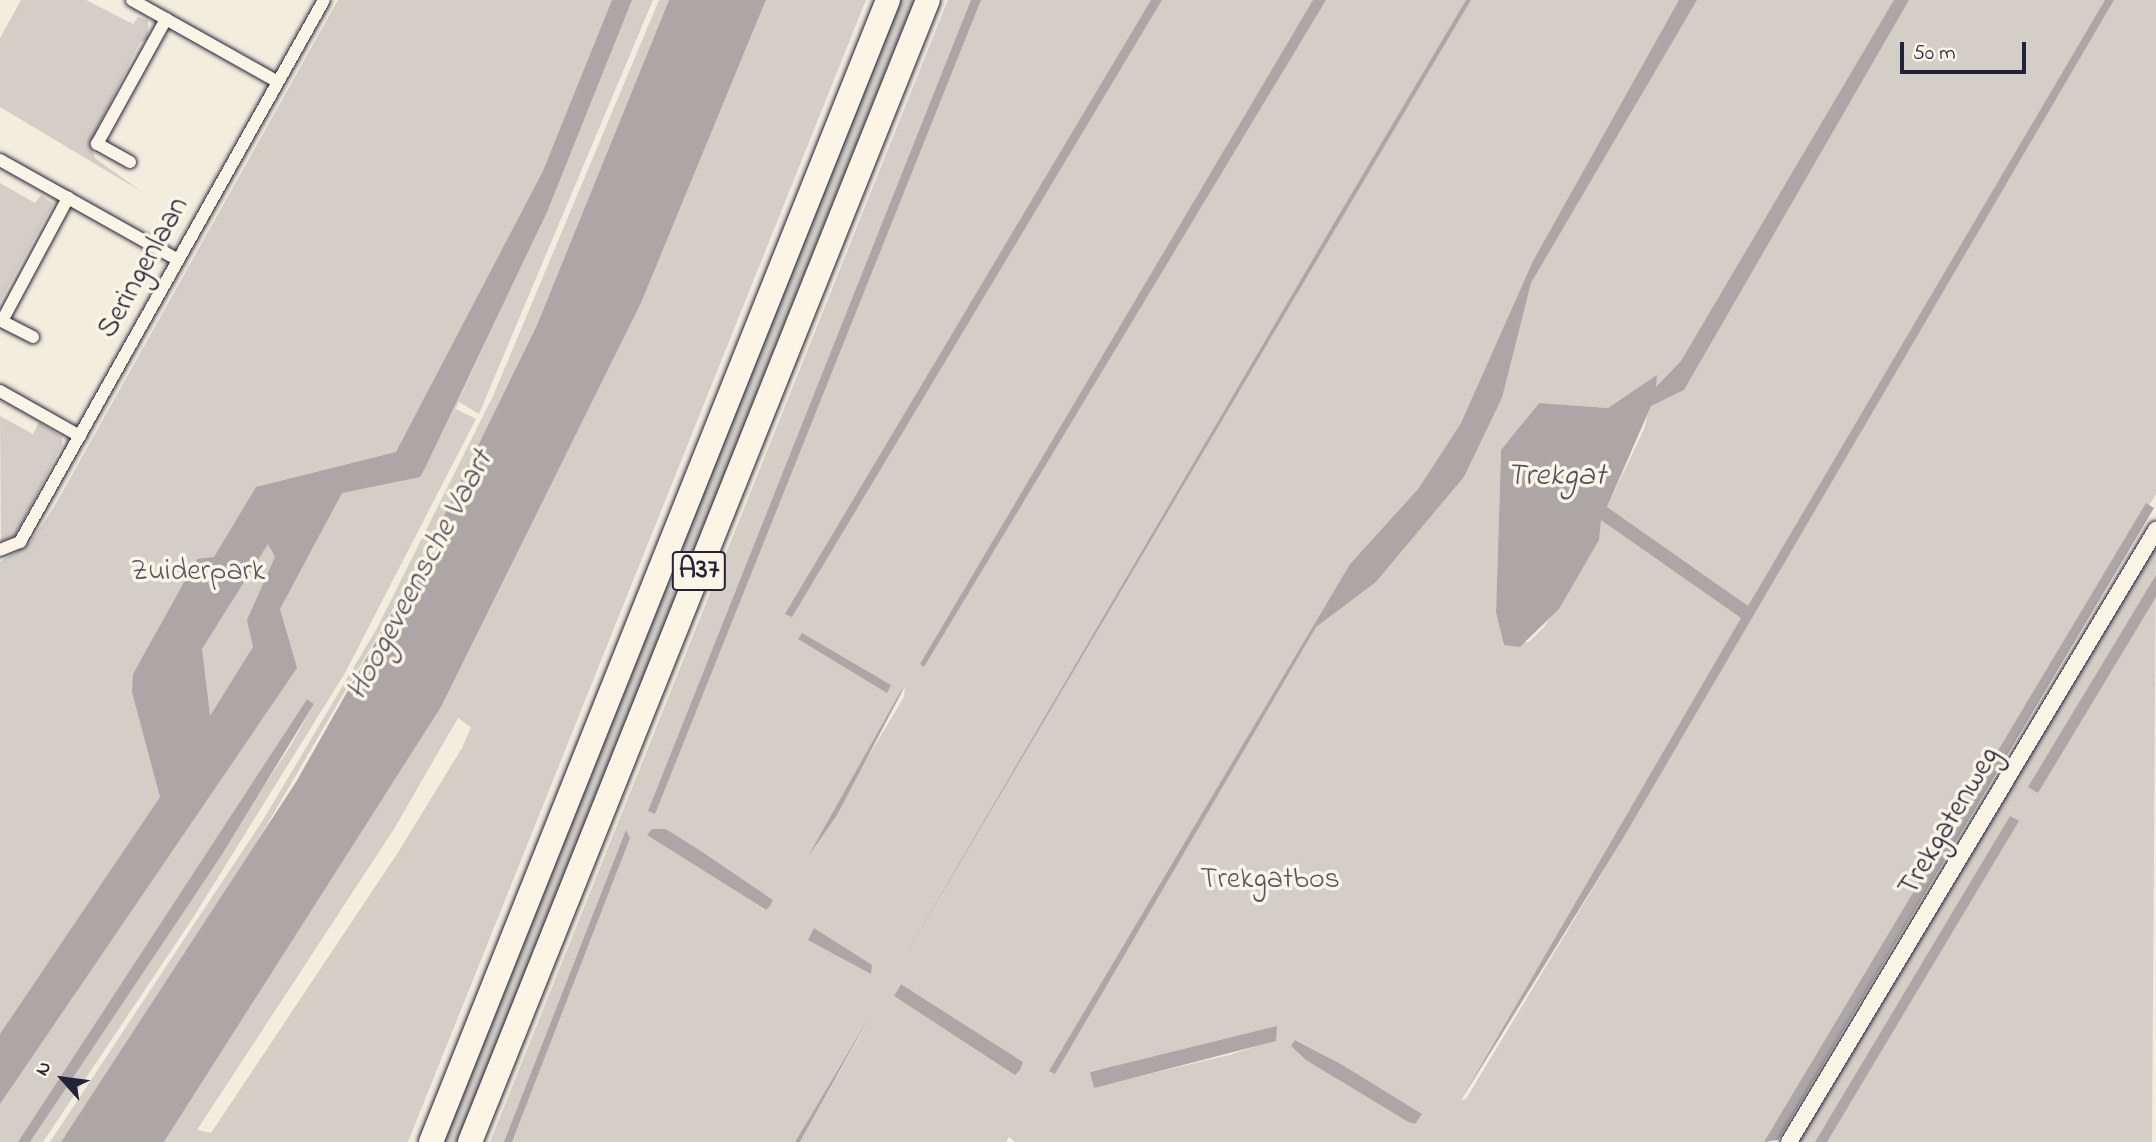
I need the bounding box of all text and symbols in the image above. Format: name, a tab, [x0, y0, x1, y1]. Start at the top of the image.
scale bar	[1904, 28, 2030, 72]
text: 50 m	[1913, 39, 1956, 69]
street label: Seringenlaan	[90, 191, 198, 345]
water label: Hoogeveensche Vaart	[339, 445, 503, 707]
water label: Trekgat	[1506, 458, 1606, 496]
road number: A37	[671, 546, 727, 596]
park label: Zuiderpark	[131, 554, 265, 590]
street label: Trekgatenweg	[1891, 741, 2009, 903]
park label: Trekgatbos	[1200, 862, 1340, 898]
north arrow	[28, 1044, 98, 1114]
text: N	[29, 1057, 59, 1081]

